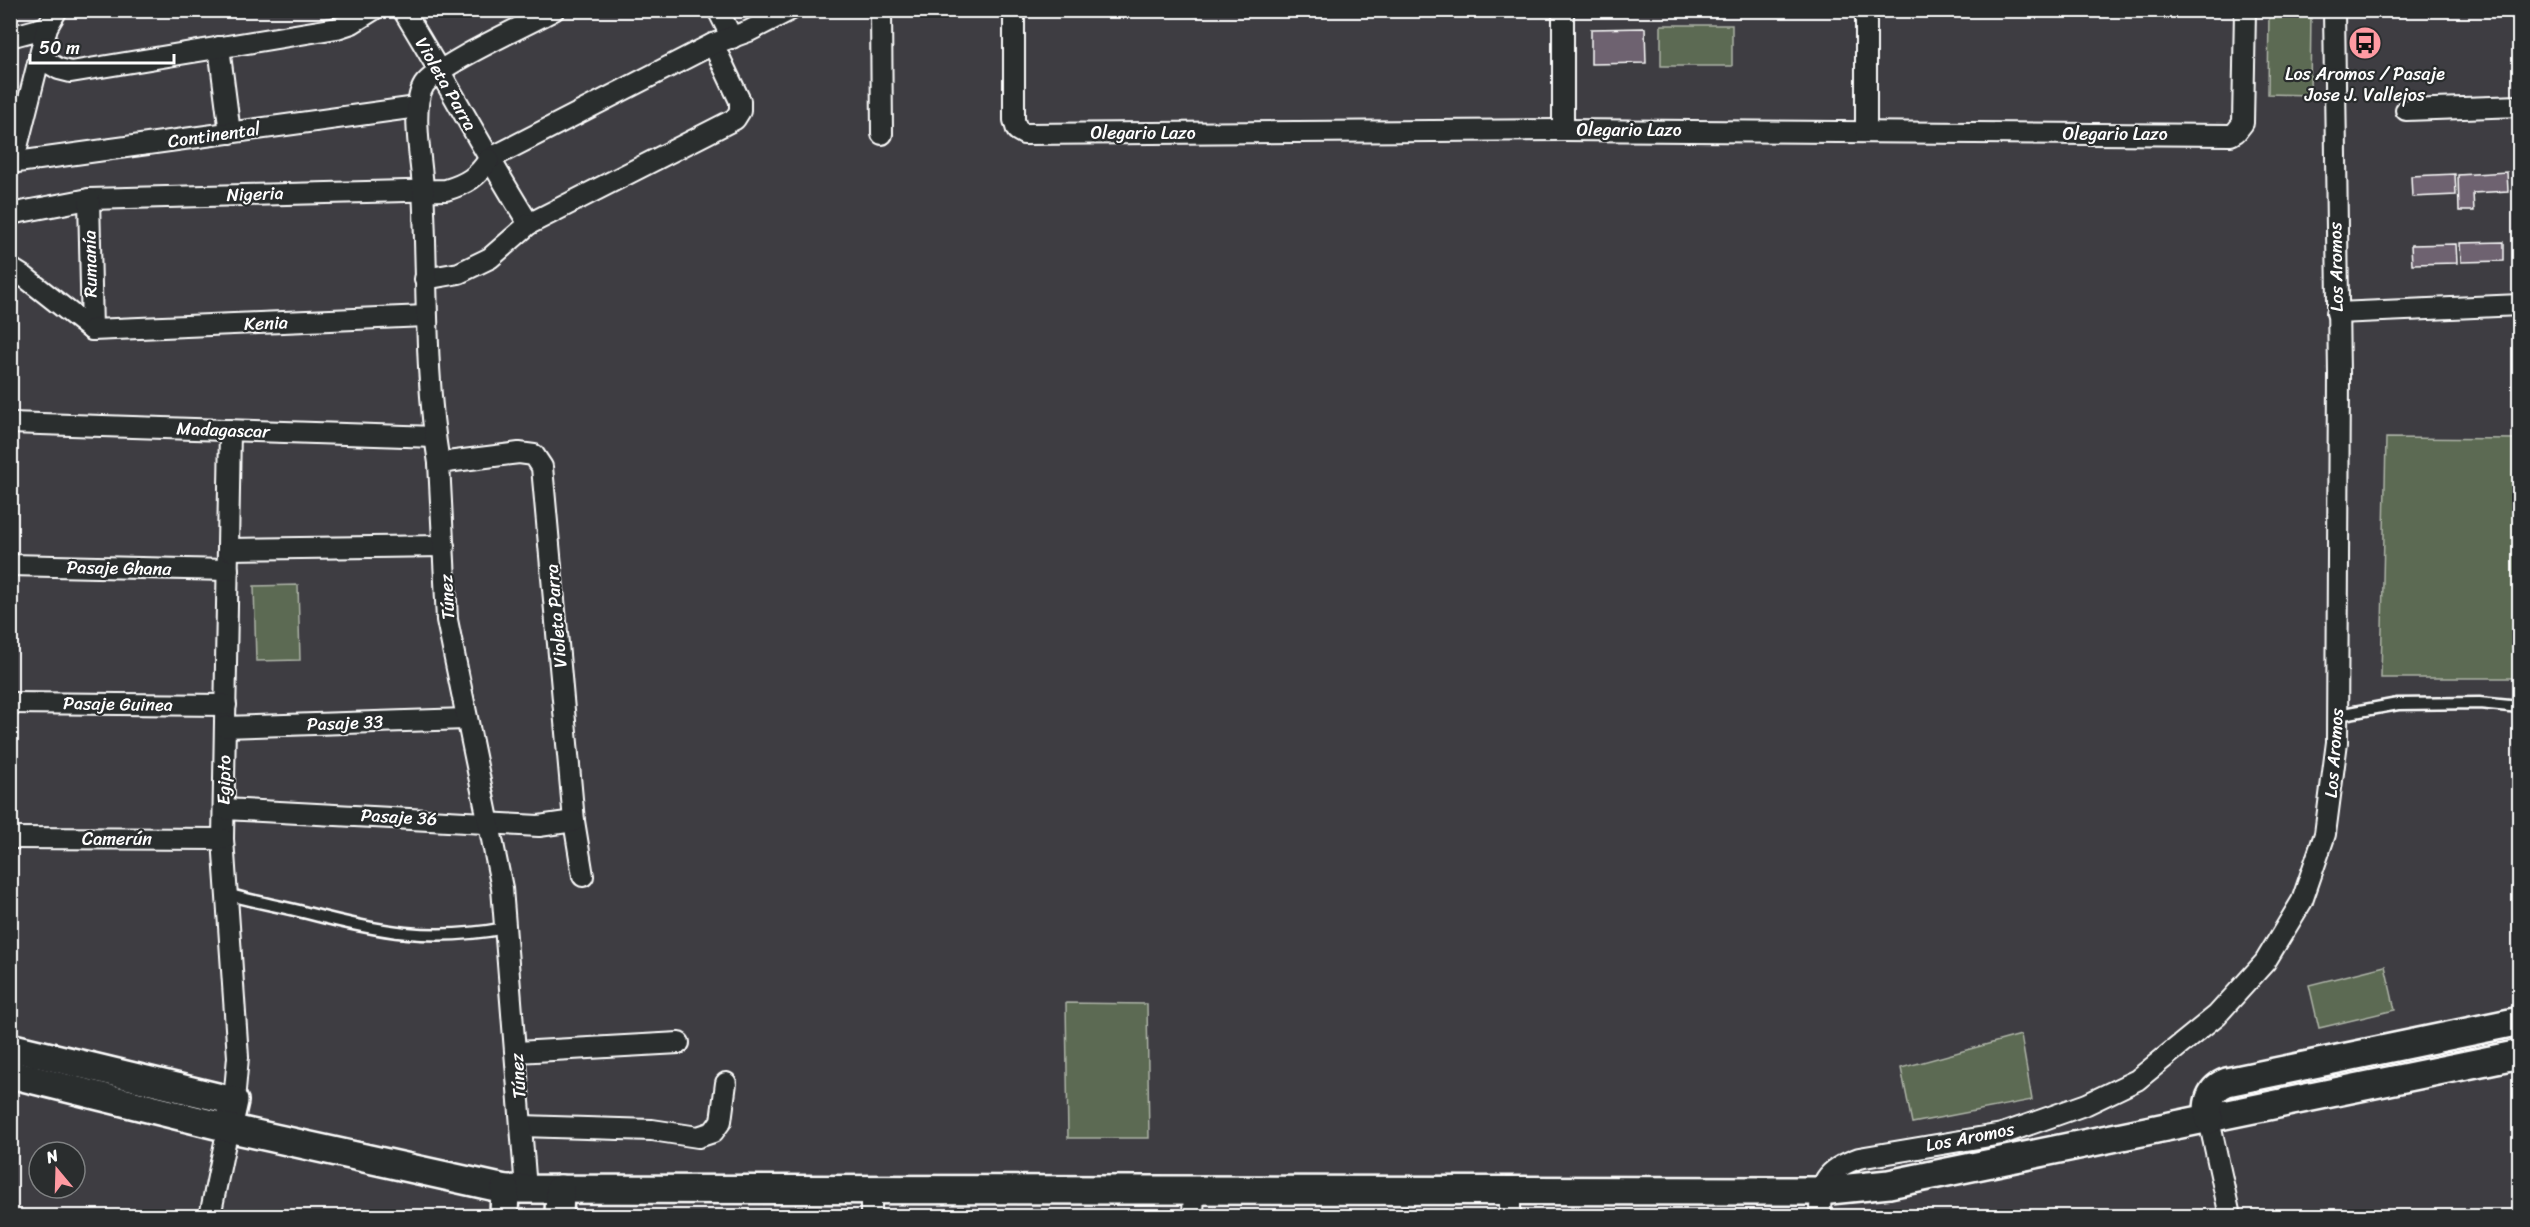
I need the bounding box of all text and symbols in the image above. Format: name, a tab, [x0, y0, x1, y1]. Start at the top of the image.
bus stop icon: Los Aromos / Pasaje Jose J. Vallejos	[2347, 25, 2383, 61]
scale bar	[30, 27, 174, 65]
street label: Violeta Parra	[406, 31, 486, 137]
text: 50 m	[39, 32, 80, 64]
place label: Los Aromos / Pasaje Jose J. Vallejos	[2285, 58, 2445, 111]
street label: Continental	[166, 113, 263, 157]
street label: Olegario Lazo	[1576, 114, 1682, 146]
street label: Olegario Lazo	[1090, 117, 1196, 149]
street label: Olegario Lazo	[2062, 118, 2168, 150]
street label: Nigeria	[226, 177, 284, 211]
street label: Los Aromos	[2319, 221, 2353, 312]
street label: Rumanía	[73, 230, 107, 298]
street label: Kenia	[244, 306, 288, 340]
street label: Madagascar	[176, 412, 272, 448]
street label: Pasaje Ghana	[66, 551, 173, 585]
street label: Violeta Parra	[536, 563, 576, 669]
street label: Túnez	[430, 573, 464, 621]
street label: Pasaje Guinea	[63, 687, 173, 721]
street label: Pasaje 33	[306, 706, 384, 740]
street label: Los Aromos	[2315, 706, 2353, 799]
street label: Egipto	[208, 755, 240, 805]
street label: Pasaje 36	[360, 799, 438, 835]
street label: Camerún	[82, 823, 152, 855]
street label: Túnez	[500, 1052, 536, 1100]
street label: Los Aromos	[1923, 1113, 2018, 1161]
north arrow	[27, 1140, 87, 1200]
text: N	[41, 1140, 63, 1172]

